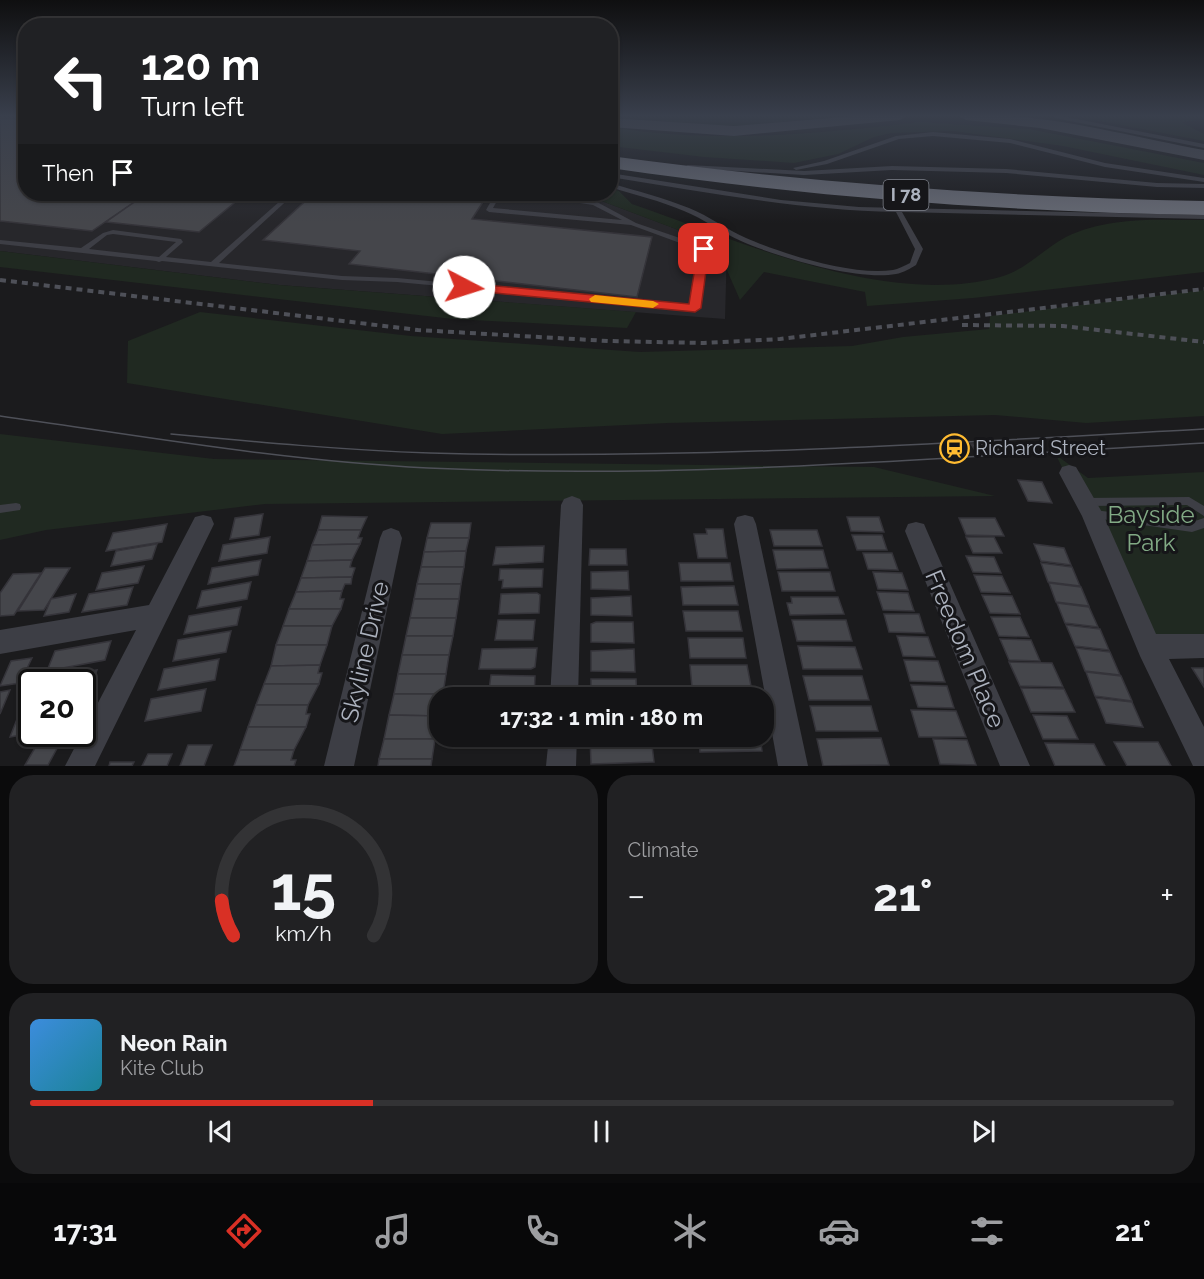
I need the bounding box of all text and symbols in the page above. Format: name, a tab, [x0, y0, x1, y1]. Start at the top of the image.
text: 120 m	[141, 41, 260, 90]
icon: left	[42, 42, 120, 120]
text: Turn left	[141, 91, 244, 122]
icon: arrive	[106, 156, 139, 189]
text: Then	[42, 160, 94, 186]
road number: I 78	[884, 180, 928, 210]
pin	[678, 223, 729, 274]
icon: arrive	[687, 232, 720, 265]
position arrow	[432, 255, 496, 319]
station icon: Richard Street	[938, 432, 970, 464]
place label: Richard Street	[975, 436, 1106, 460]
park label: Bayside Park	[1107, 500, 1195, 557]
street label: Freedom Place	[919, 566, 1012, 732]
street label: Skyline Drive	[334, 579, 395, 725]
speed limit sign: 20	[18, 669, 96, 747]
text: 17:32 · 1 min · 180 m	[500, 704, 703, 730]
text: Climate	[628, 838, 699, 862]
text: 15	[271, 851, 336, 925]
text: 21°	[873, 869, 933, 922]
text: −	[628, 876, 645, 915]
text: +	[1160, 876, 1174, 915]
text: km/h	[275, 922, 332, 947]
text: Neon Rain	[120, 1030, 228, 1056]
text: Kite Club	[120, 1056, 204, 1080]
icon: previous	[204, 1115, 237, 1148]
icon: pause	[585, 1115, 618, 1148]
icon: next	[967, 1115, 1000, 1148]
icon: directions	[223, 1210, 265, 1252]
icon: music	[372, 1210, 414, 1252]
icon: phone	[521, 1210, 563, 1252]
icon: climate	[669, 1210, 711, 1252]
icon: car	[818, 1210, 860, 1252]
icon: filters	[966, 1210, 1008, 1252]
text: 17:31	[53, 1216, 117, 1247]
text: 21°	[1115, 1216, 1151, 1247]

